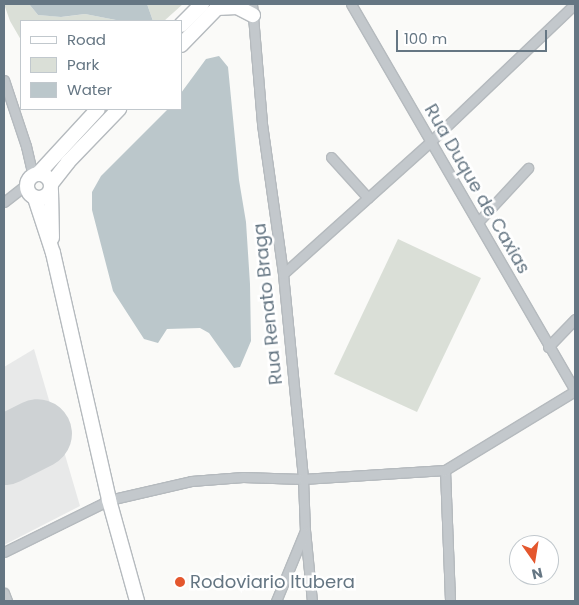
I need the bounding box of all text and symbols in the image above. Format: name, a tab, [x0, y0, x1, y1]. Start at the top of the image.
legend	[20, 20, 182, 110]
scale bar	[399, 20, 550, 52]
text: 100 m	[404, 28, 447, 49]
text: Road	[67, 29, 106, 50]
text: Park	[67, 54, 99, 75]
text: Water	[67, 79, 112, 100]
street label: Rua Duque de Caxias	[420, 100, 534, 278]
street label: Rua Renato Braga	[249, 222, 287, 386]
north arrow	[509, 535, 559, 585]
text: N	[530, 563, 545, 585]
place label: Rodoviario Itubera	[190, 571, 355, 593]
marker: Rodoviario Itubera	[174, 576, 186, 588]

